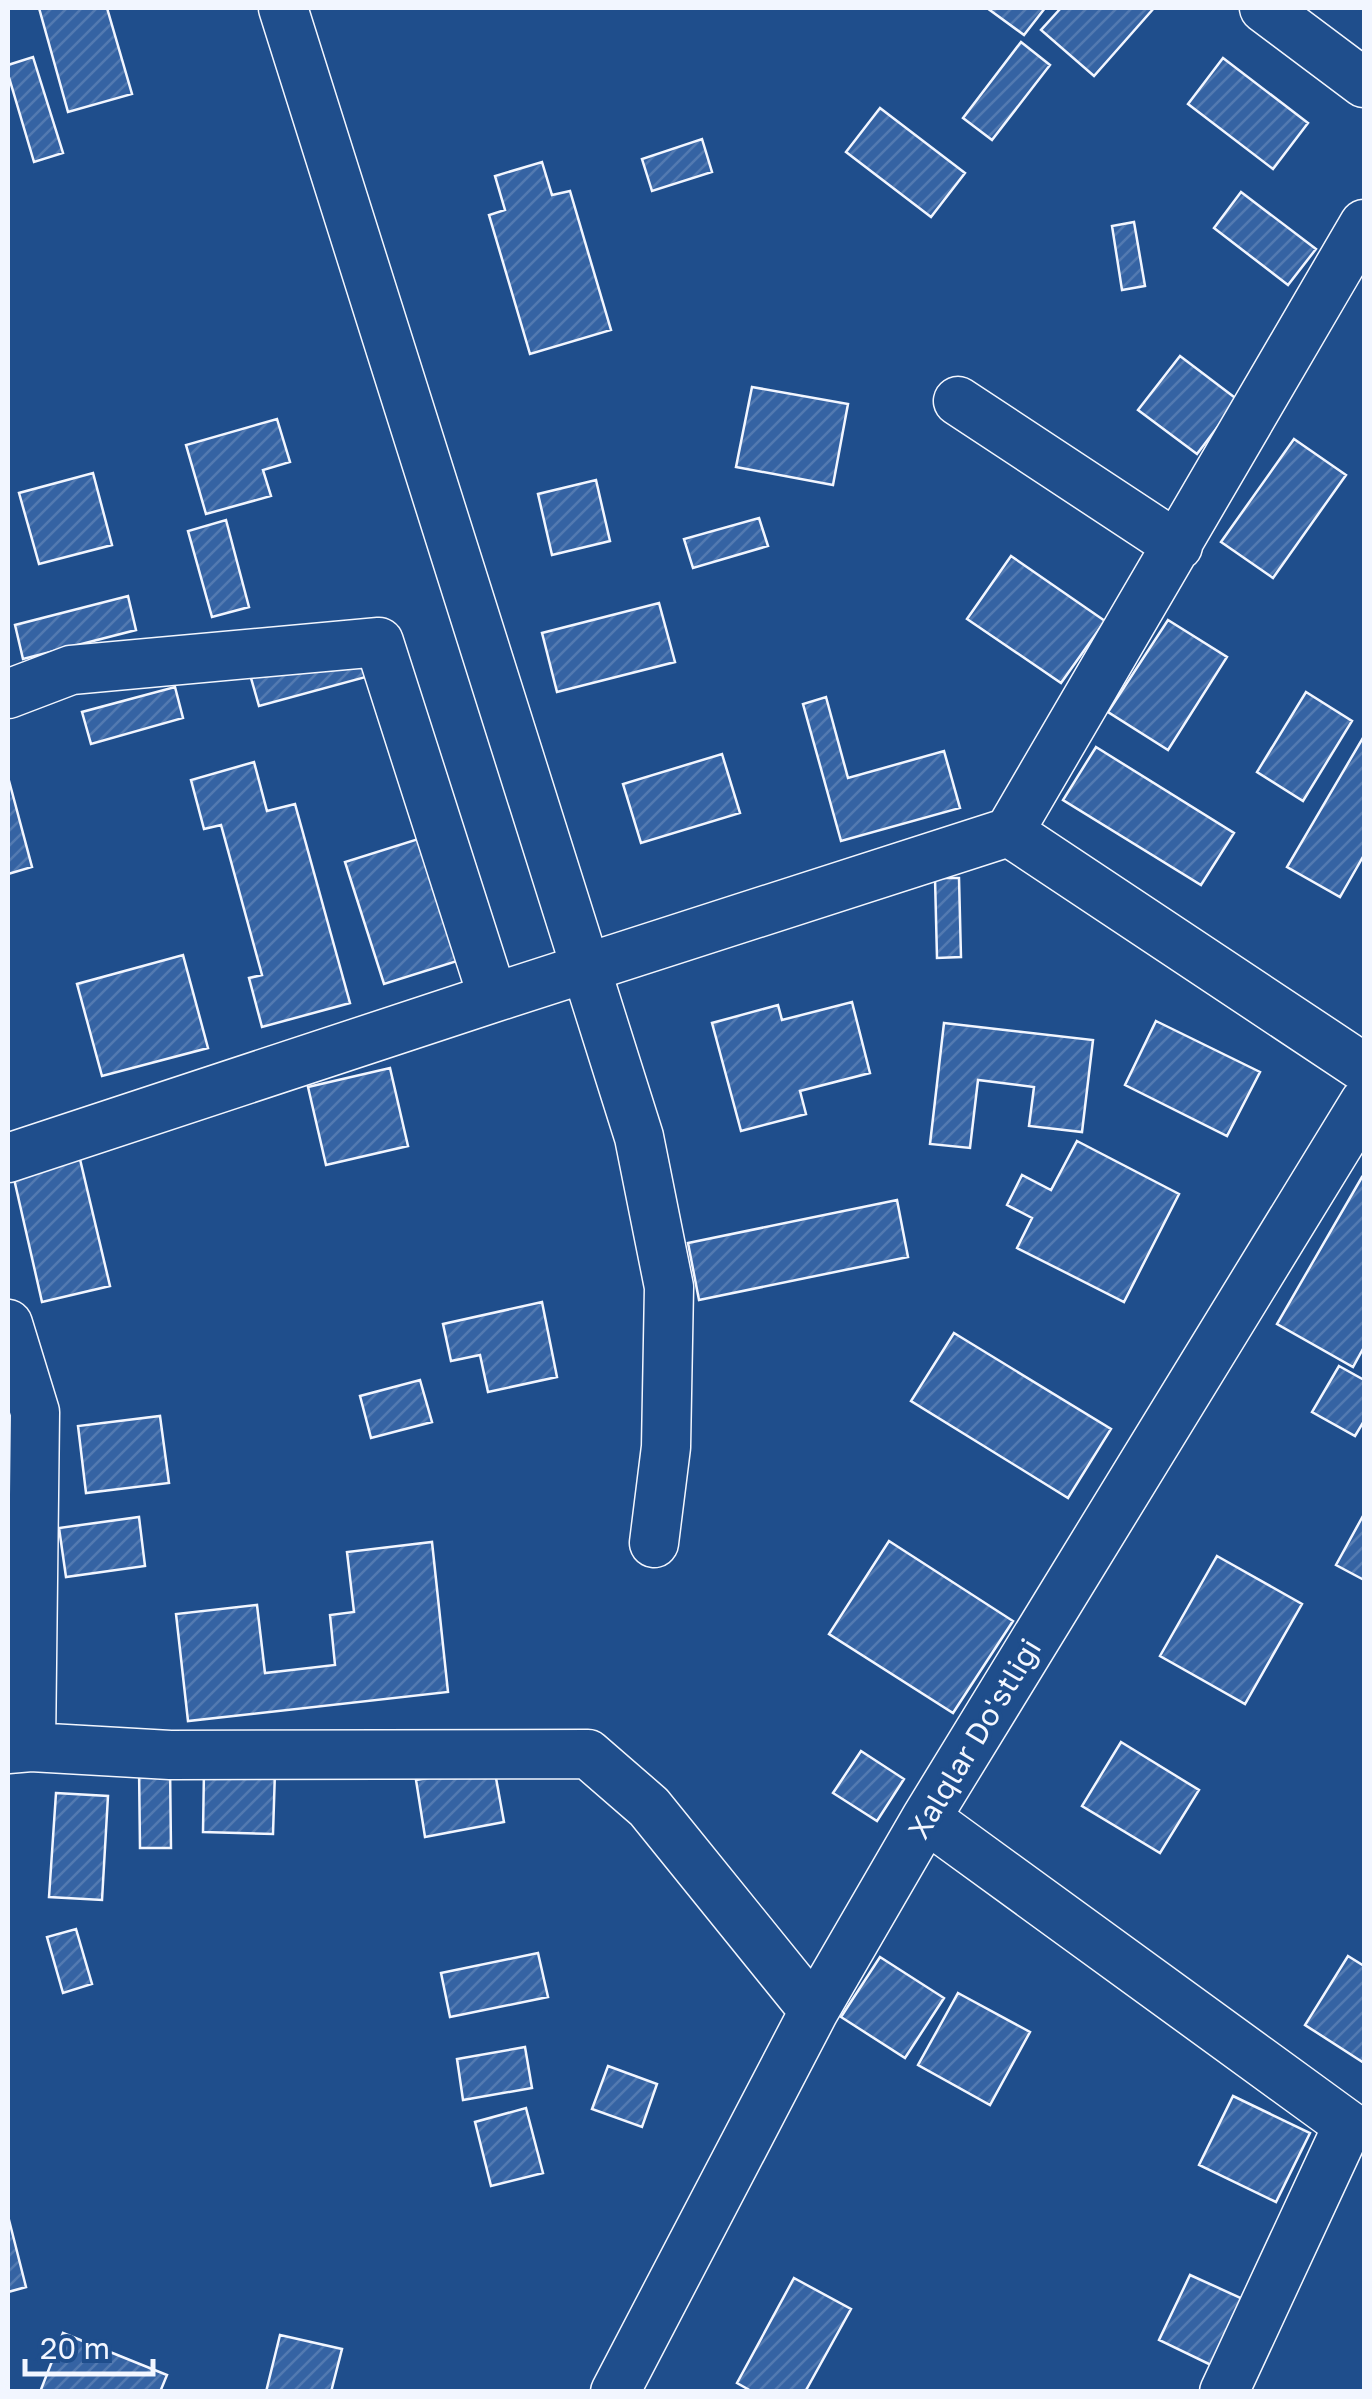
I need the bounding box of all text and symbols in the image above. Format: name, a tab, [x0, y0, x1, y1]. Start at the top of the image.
street label: Xalqlar Do'stligi	[900, 1632, 1048, 1845]
scale bar	[25, 2314, 152, 2376]
text: 20 m	[40, 2330, 110, 2366]

